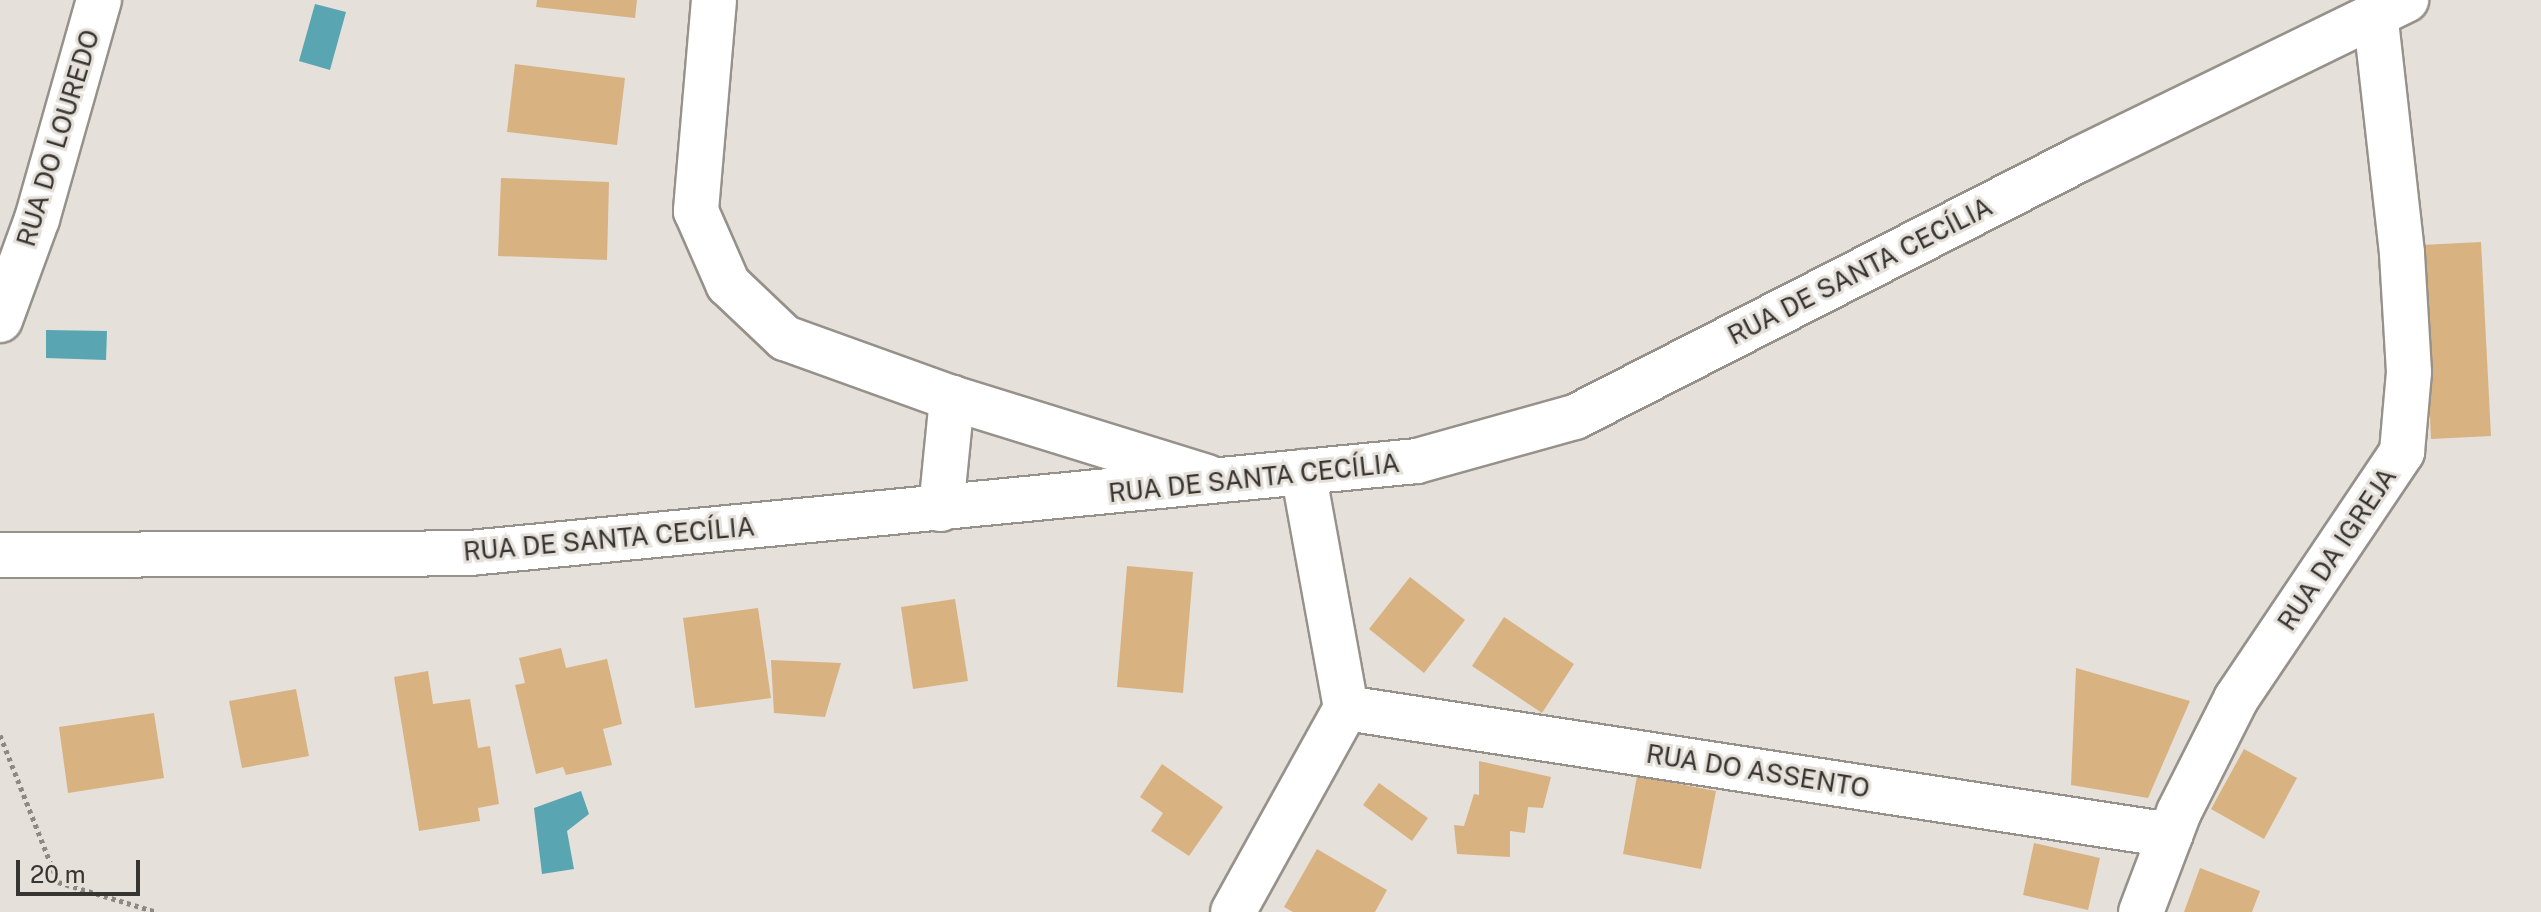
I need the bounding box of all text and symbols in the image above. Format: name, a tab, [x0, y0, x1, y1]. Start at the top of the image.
street label: RUA DO LOUREDO	[10, 26, 106, 250]
street label: RUA DE SANTA CECÍLIA	[1723, 191, 1997, 351]
street label: RUA DE SANTA CECÍLIA	[1107, 447, 1401, 509]
street label: RUA DA IGREJA	[2271, 462, 2403, 636]
street label: RUA DE SANTA CECÍLIA	[462, 511, 756, 567]
street label: RUA DO ASSENTO	[1644, 738, 1872, 804]
scale bar	[20, 844, 144, 894]
text: 20 m	[30, 860, 86, 888]

